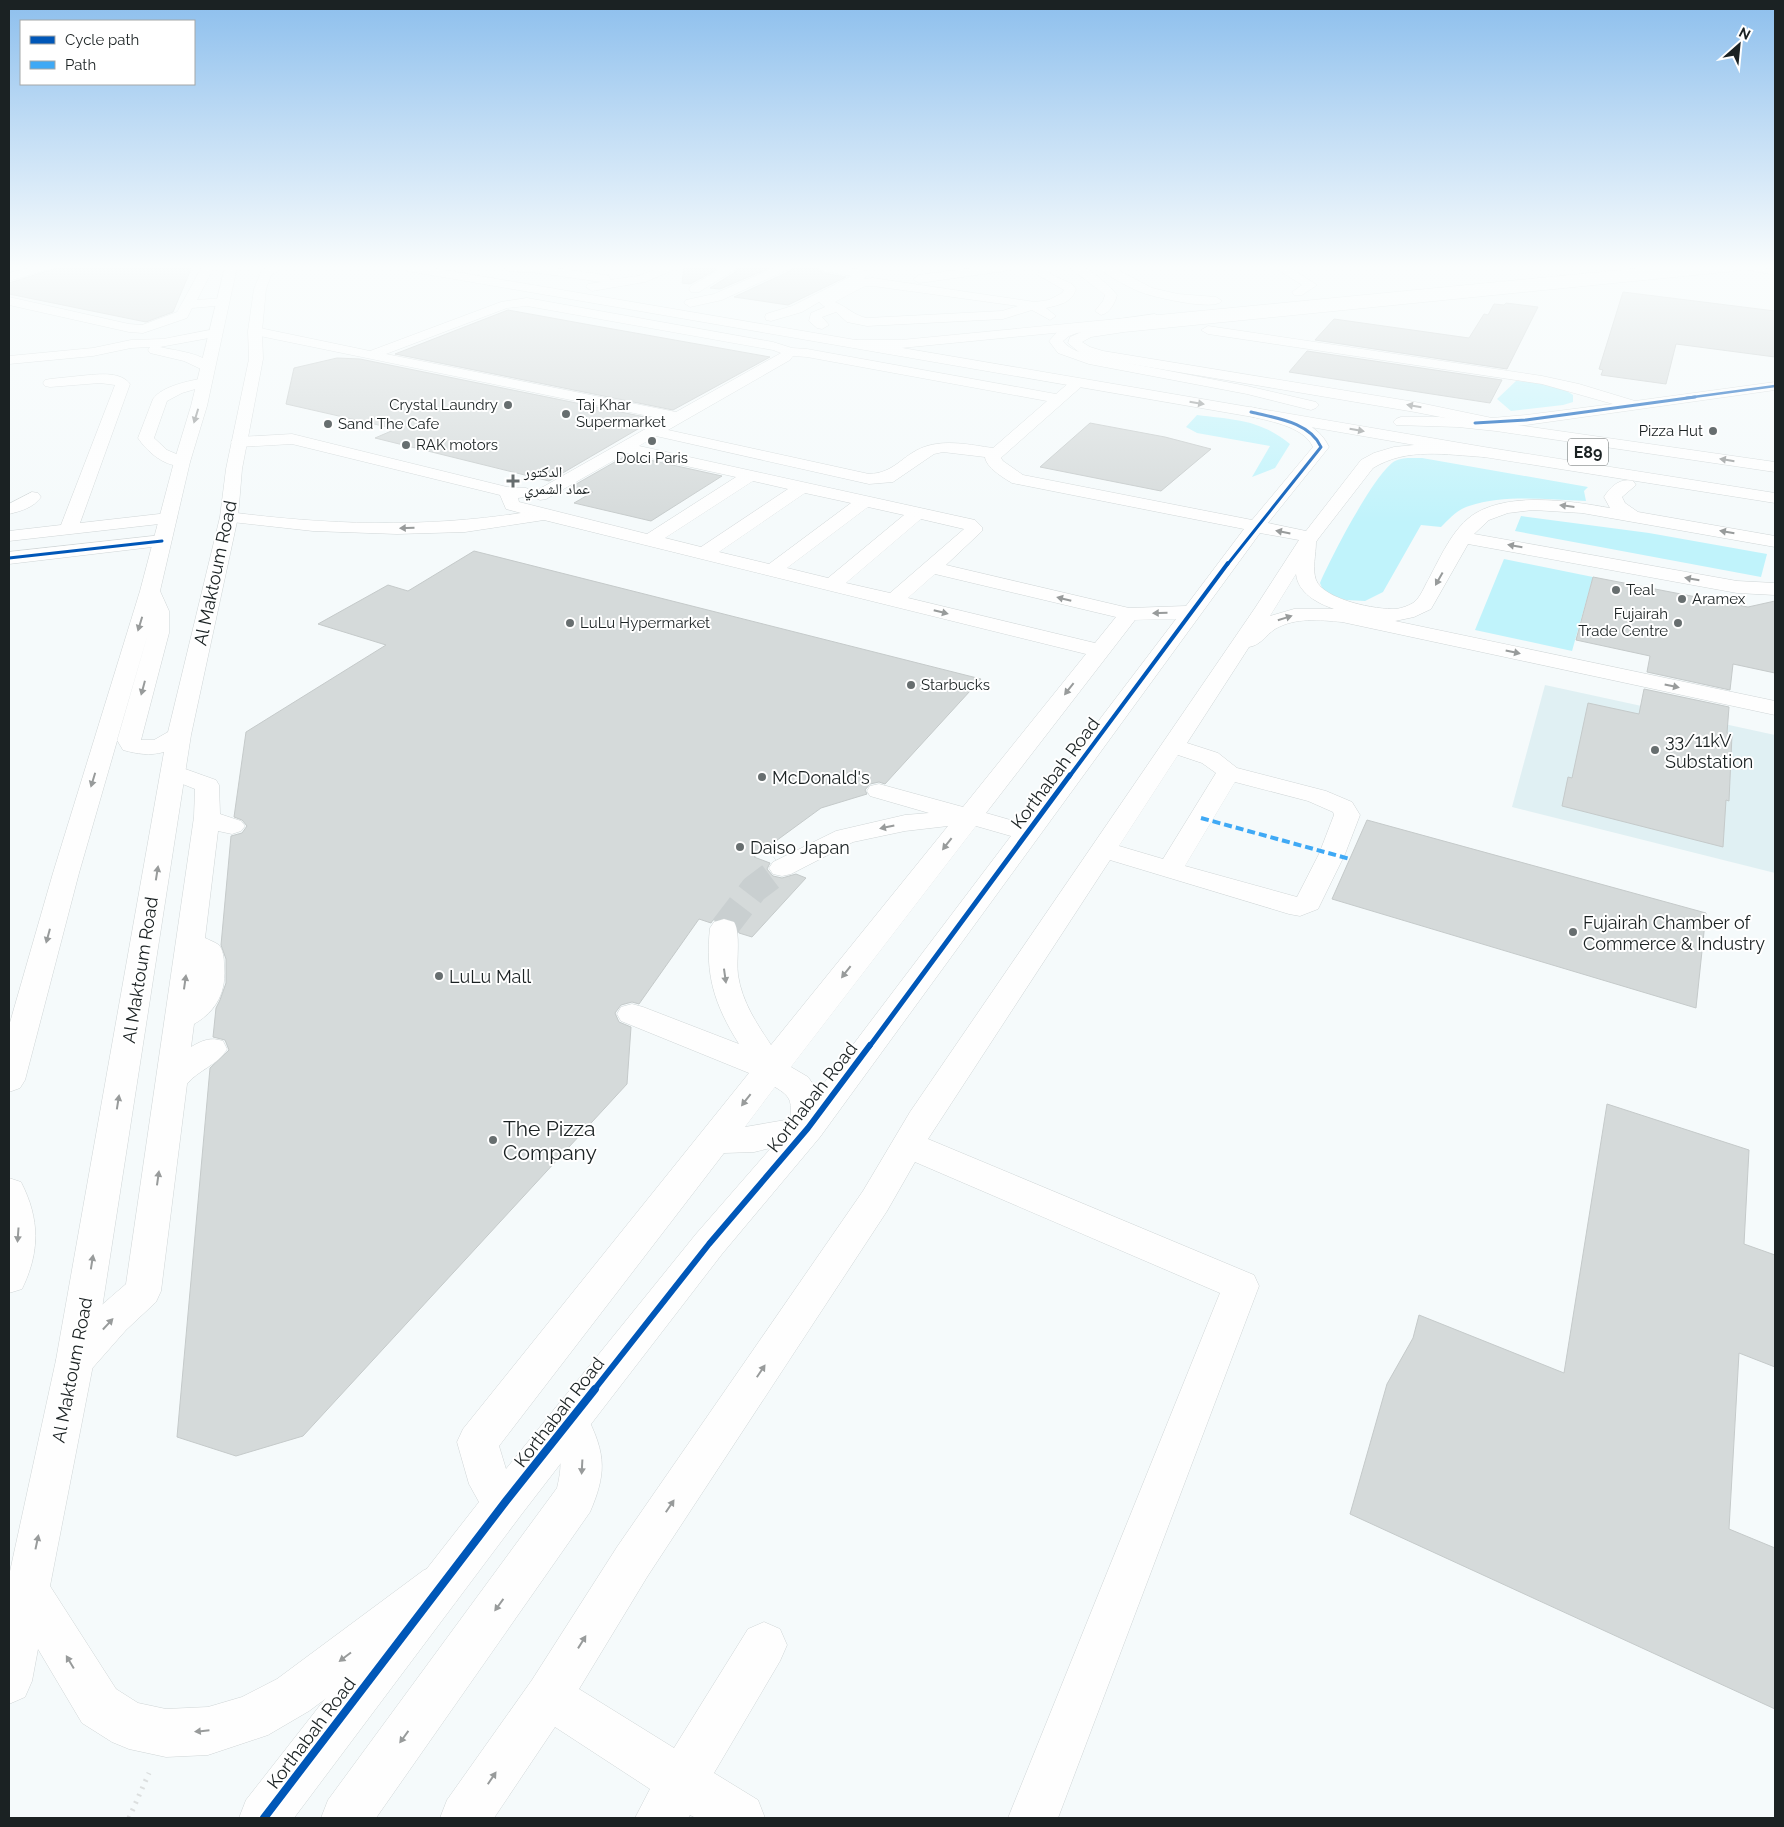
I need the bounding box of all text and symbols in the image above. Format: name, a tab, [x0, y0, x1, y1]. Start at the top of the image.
legend	[20, 20, 195, 85]
north arrow	[1714, 20, 1764, 70]
text: N	[1737, 24, 1753, 43]
text: Cycle path	[65, 31, 139, 49]
text: Path	[65, 56, 96, 74]
place label: Crystal Laundry	[389, 396, 498, 414]
place label: Taj Khar Supermarket	[576, 396, 666, 431]
marker: Crystal Laundry	[502, 399, 514, 411]
one-way arrow	[1190, 399, 1206, 407]
one-way arrow	[1406, 402, 1422, 410]
marker: Taj Khar Supermarket	[560, 408, 572, 420]
one-way arrow	[191, 409, 199, 424]
place label: Sand The Cafe	[338, 415, 439, 433]
marker: Sand The Cafe	[322, 418, 334, 430]
place label: Pizza Hut	[1639, 422, 1703, 440]
marker: Pizza Hut	[1707, 425, 1719, 437]
one-way arrow	[1350, 427, 1366, 435]
marker: Dolci Paris	[646, 435, 658, 447]
place label: RAK motors	[416, 436, 498, 454]
road number: E89	[1568, 438, 1608, 466]
marker: RAK motors	[400, 439, 412, 451]
place label: Dolci Paris	[616, 449, 688, 467]
one-way arrow	[1719, 455, 1735, 463]
place label: الدكتور عماد الشمري	[523, 463, 590, 501]
marker: الدكتور عماد الشمري	[506, 474, 520, 488]
street label: Al Maktoum Road	[189, 499, 241, 647]
one-way arrow	[1559, 502, 1575, 510]
one-way arrow	[399, 524, 415, 532]
one-way arrow	[1275, 528, 1290, 536]
one-way arrow	[1719, 528, 1735, 536]
one-way arrow	[1507, 542, 1523, 550]
one-way arrow	[1434, 572, 1443, 586]
one-way arrow	[1685, 575, 1700, 583]
place label: Teal	[1626, 581, 1655, 599]
marker: Teal	[1610, 584, 1622, 596]
place label: Aramex	[1692, 590, 1746, 608]
marker: Aramex	[1676, 593, 1688, 605]
one-way arrow	[1057, 595, 1072, 603]
place label: Fujairah Trade Centre	[1578, 605, 1668, 640]
one-way arrow	[933, 608, 948, 616]
one-way arrow	[1152, 609, 1168, 617]
place label: LuLu Hypermarket	[580, 614, 710, 632]
one-way arrow	[1277, 614, 1292, 622]
one-way arrow	[135, 616, 143, 631]
marker: LuLu Hypermarket	[564, 617, 576, 629]
marker: Fujairah Trade Centre	[1672, 617, 1684, 629]
one-way arrow	[1505, 648, 1520, 656]
place label: Starbucks	[921, 676, 990, 694]
marker: Starbucks	[905, 679, 917, 691]
one-way arrow	[139, 680, 147, 695]
one-way arrow	[1664, 682, 1679, 690]
one-way arrow	[1064, 683, 1075, 696]
street label: Korthabah Road	[1006, 713, 1104, 833]
place label: 33/11kV Substation	[1665, 730, 1753, 772]
marker: 33/11kV Substation	[1649, 744, 1661, 756]
place label: McDonald's	[772, 767, 870, 788]
marker: McDonald's	[756, 771, 768, 783]
one-way arrow	[89, 772, 97, 787]
one-way arrow	[879, 823, 894, 831]
place label: Daiso Japan	[750, 837, 850, 858]
one-way arrow	[942, 838, 952, 851]
marker: Daiso Japan	[734, 841, 746, 853]
one-way arrow	[153, 864, 161, 880]
street label: Al Maktoum Road	[118, 895, 162, 1045]
place label: Fujairah Chamber of Commerce & Industry	[1583, 912, 1765, 954]
marker: Fujairah Chamber of Commerce & Industry	[1567, 926, 1579, 938]
one-way arrow	[44, 928, 52, 943]
one-way arrow	[841, 965, 852, 978]
place label: LuLu Mall	[449, 966, 531, 987]
one-way arrow	[721, 968, 729, 984]
marker: LuLu Mall	[433, 970, 445, 982]
one-way arrow	[181, 973, 189, 989]
street label: Korthabah Road	[763, 1038, 861, 1156]
one-way arrow	[115, 1093, 123, 1109]
one-way arrow	[740, 1093, 751, 1106]
place label: The Pizza Company	[503, 1116, 597, 1165]
marker: The Pizza Company	[487, 1134, 499, 1146]
one-way arrow	[154, 1169, 162, 1185]
one-way arrow	[14, 1227, 22, 1243]
one-way arrow	[88, 1254, 96, 1270]
street label: Al Maktoum Road	[48, 1295, 96, 1445]
one-way arrow	[102, 1318, 114, 1330]
street label: Korthabah Road	[510, 1353, 608, 1471]
one-way arrow	[756, 1364, 765, 1378]
one-way arrow	[577, 1460, 585, 1476]
one-way arrow	[665, 1499, 675, 1513]
one-way arrow	[33, 1533, 41, 1549]
one-way arrow	[494, 1598, 504, 1612]
one-way arrow	[577, 1636, 586, 1649]
one-way arrow	[338, 1652, 352, 1662]
one-way arrow	[66, 1656, 75, 1669]
street label: Korthabah Road	[262, 1673, 360, 1793]
one-way arrow	[194, 1727, 210, 1735]
one-way arrow	[399, 1730, 410, 1743]
one-way arrow	[487, 1771, 497, 1785]

